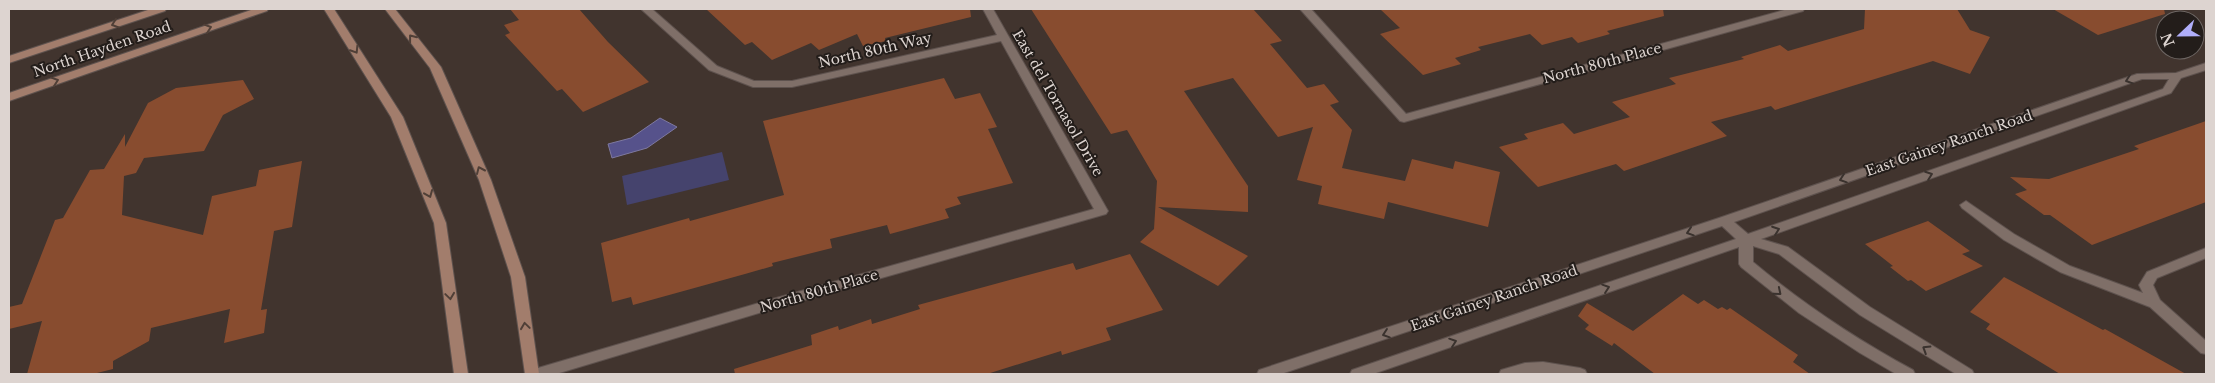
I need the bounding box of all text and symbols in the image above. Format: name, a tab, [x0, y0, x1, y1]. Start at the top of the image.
north arrow	[2155, 10, 2205, 60]
street label: North Hayden Road	[31, 17, 174, 81]
one-way arrow	[111, 19, 119, 29]
one-way arrow	[204, 24, 212, 34]
street label: East del Tornasol Drive	[1009, 27, 1107, 179]
street label: North 80th Way	[817, 28, 933, 72]
text: N	[2157, 30, 2179, 49]
one-way arrow	[410, 35, 418, 44]
street label: North 80th Place	[1541, 39, 1663, 87]
one-way arrow	[349, 44, 359, 53]
one-way arrow	[2125, 74, 2134, 84]
one-way arrow	[50, 77, 59, 87]
street label: East Gainey Ranch Road	[1863, 106, 2035, 180]
one-way arrow	[476, 166, 487, 175]
one-way arrow	[1925, 171, 1933, 181]
one-way arrow	[1840, 174, 1848, 184]
one-way arrow	[422, 189, 433, 198]
one-way arrow	[1686, 226, 1694, 236]
one-way arrow	[1771, 226, 1780, 236]
street label: East Gainey Ranch Road	[1408, 261, 1580, 335]
street label: North 80th Place	[758, 266, 880, 316]
one-way arrow	[1601, 284, 1610, 294]
one-way arrow	[1772, 286, 1781, 294]
one-way arrow	[445, 291, 455, 300]
one-way arrow	[520, 322, 531, 330]
one-way arrow	[1383, 328, 1391, 338]
one-way arrow	[1448, 338, 1456, 348]
one-way arrow	[1922, 345, 1931, 355]

